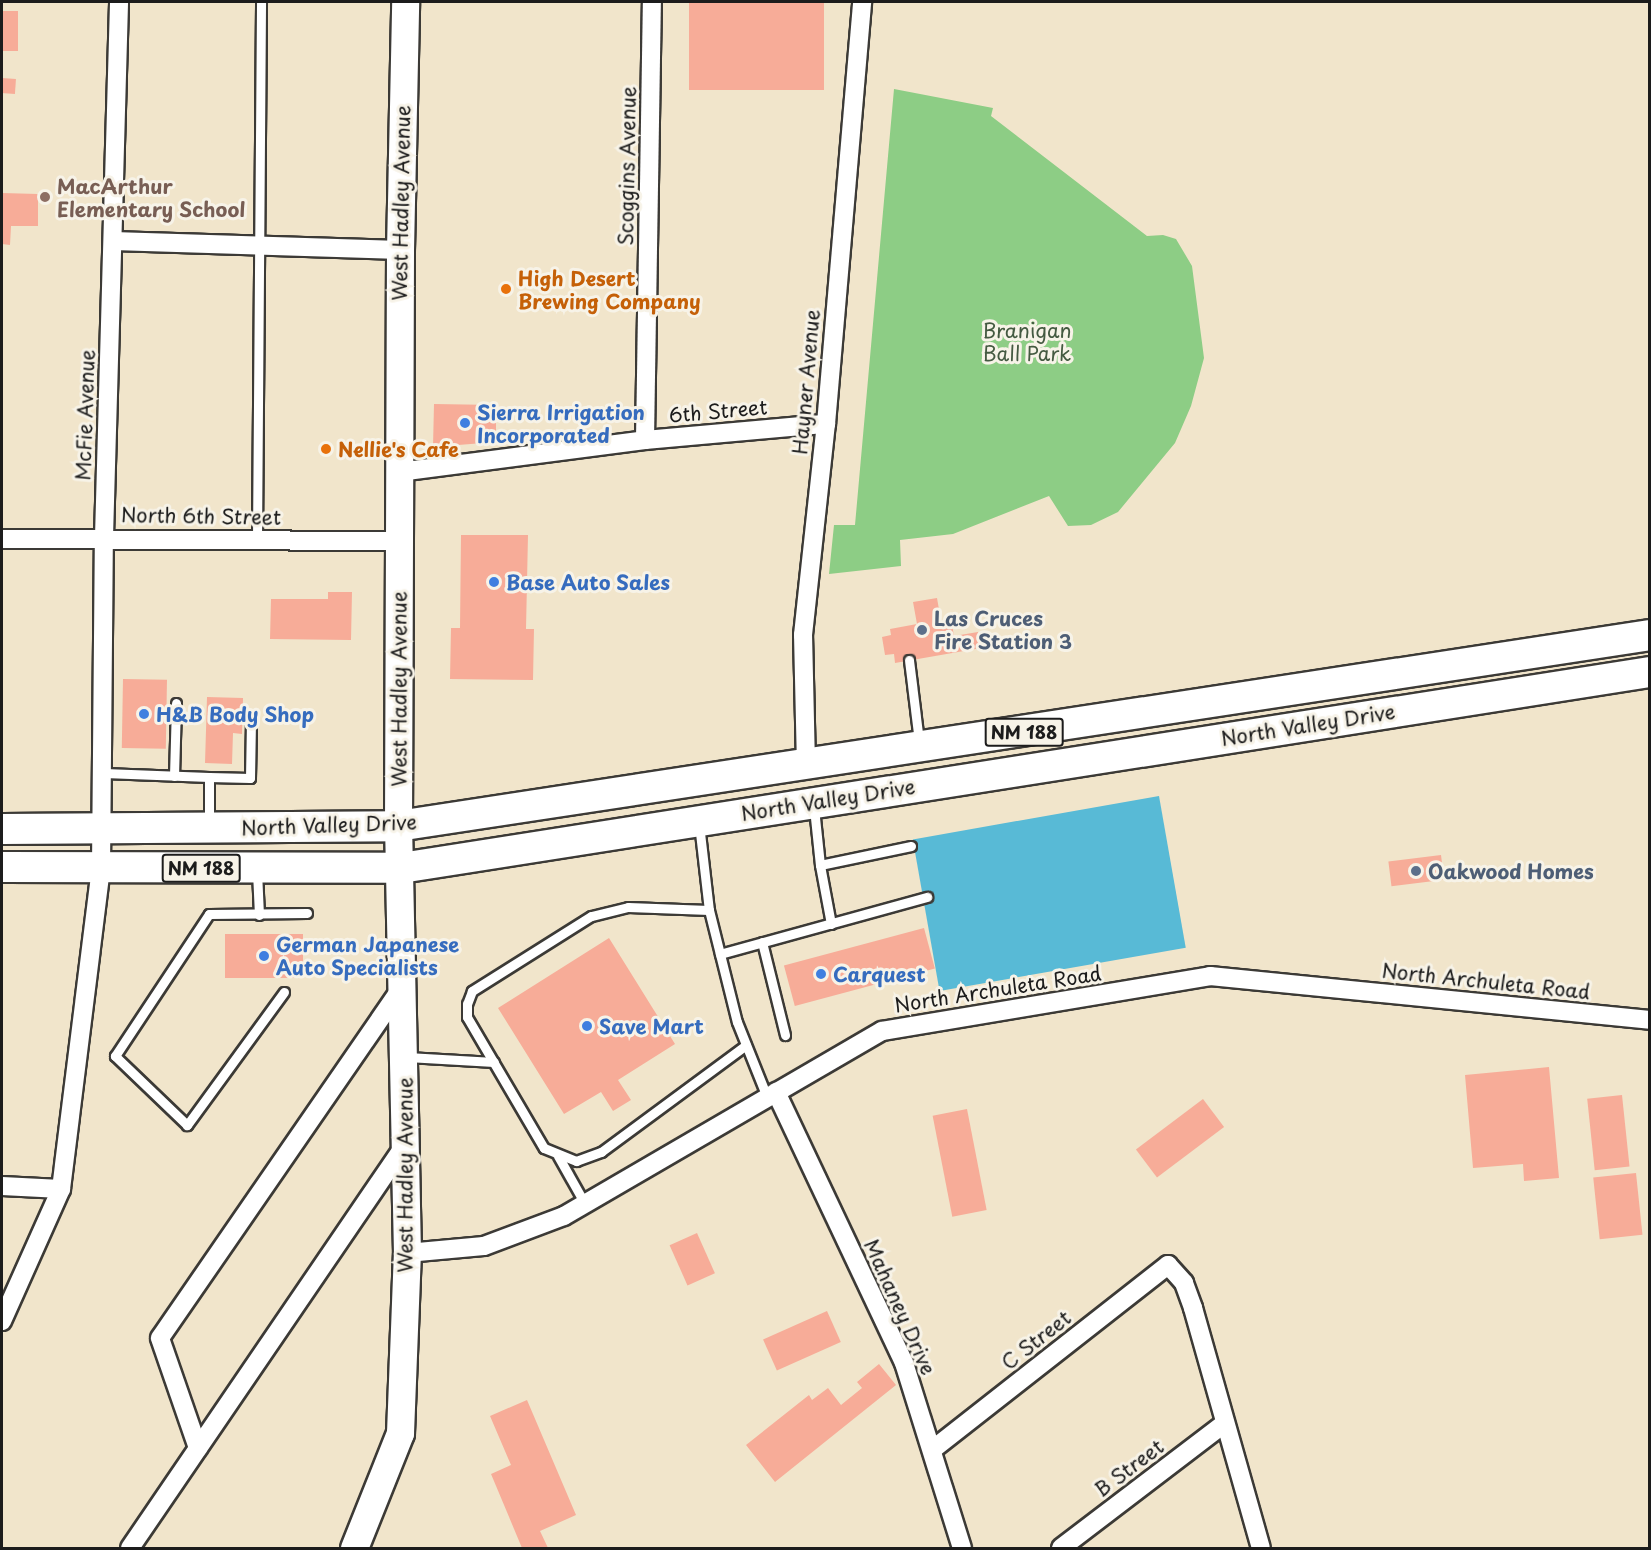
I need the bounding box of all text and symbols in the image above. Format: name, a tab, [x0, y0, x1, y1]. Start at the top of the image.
street label: Scoggins Avenue	[614, 87, 640, 245]
street label: West Hadley Avenue	[387, 105, 415, 301]
place label: MacArthur Elementary School	[57, 174, 245, 221]
marker: MacArthur Elementary School	[38, 190, 52, 204]
place label: High Desert Brewing Company	[518, 266, 700, 313]
marker: High Desert Brewing Company	[499, 282, 513, 296]
street label: Hayner Avenue	[788, 308, 824, 456]
park label: Branigan Ball Park	[982, 319, 1072, 366]
street label: McFie Avenue	[71, 349, 99, 481]
street label: 6th Street	[667, 395, 769, 427]
place label: Sierra Irrigation Incorporated	[477, 400, 645, 447]
marker: Sierra Irrigation Incorporated	[458, 416, 472, 430]
place label: Nellie's Cafe	[338, 437, 460, 461]
marker: Nellie's Cafe	[319, 442, 333, 456]
street label: North 6th Street	[119, 503, 283, 529]
place label: Base Auto Sales	[506, 570, 670, 594]
marker: Base Auto Sales	[487, 575, 501, 589]
street label: West Hadley Avenue	[387, 591, 411, 787]
place label: Las Cruces Fire Station 3	[934, 606, 1074, 653]
marker: Las Cruces Fire Station 3	[915, 623, 929, 637]
street label: North Valley Drive	[1219, 699, 1397, 751]
place label: H&B Body Shop	[156, 702, 314, 726]
marker: H&B Body Shop	[137, 707, 151, 721]
road number: NM 188	[984, 717, 1064, 747]
street label: North Valley Drive	[739, 774, 917, 826]
street label: North Valley Drive	[240, 810, 418, 840]
road number: NM 188	[160, 853, 242, 883]
place label: Oakwood Homes	[1428, 859, 1596, 883]
marker: Oakwood Homes	[1409, 864, 1423, 878]
place label: German Japanese Auto Specialists	[276, 933, 459, 980]
marker: German Japanese Auto Specialists	[257, 949, 271, 963]
street label: North Archuleta Road	[1379, 958, 1593, 1004]
street label: North Archuleta Road	[891, 960, 1105, 1018]
place label: Carquest	[833, 962, 926, 986]
marker: Carquest	[814, 967, 828, 981]
place label: Save Mart	[599, 1014, 704, 1038]
marker: Save Mart	[580, 1019, 594, 1033]
street label: West Hadley Avenue	[393, 1077, 417, 1273]
street label: Mahaney Drive	[859, 1235, 941, 1379]
street label: C Street	[996, 1305, 1076, 1375]
street label: B Street	[1090, 1435, 1168, 1501]

